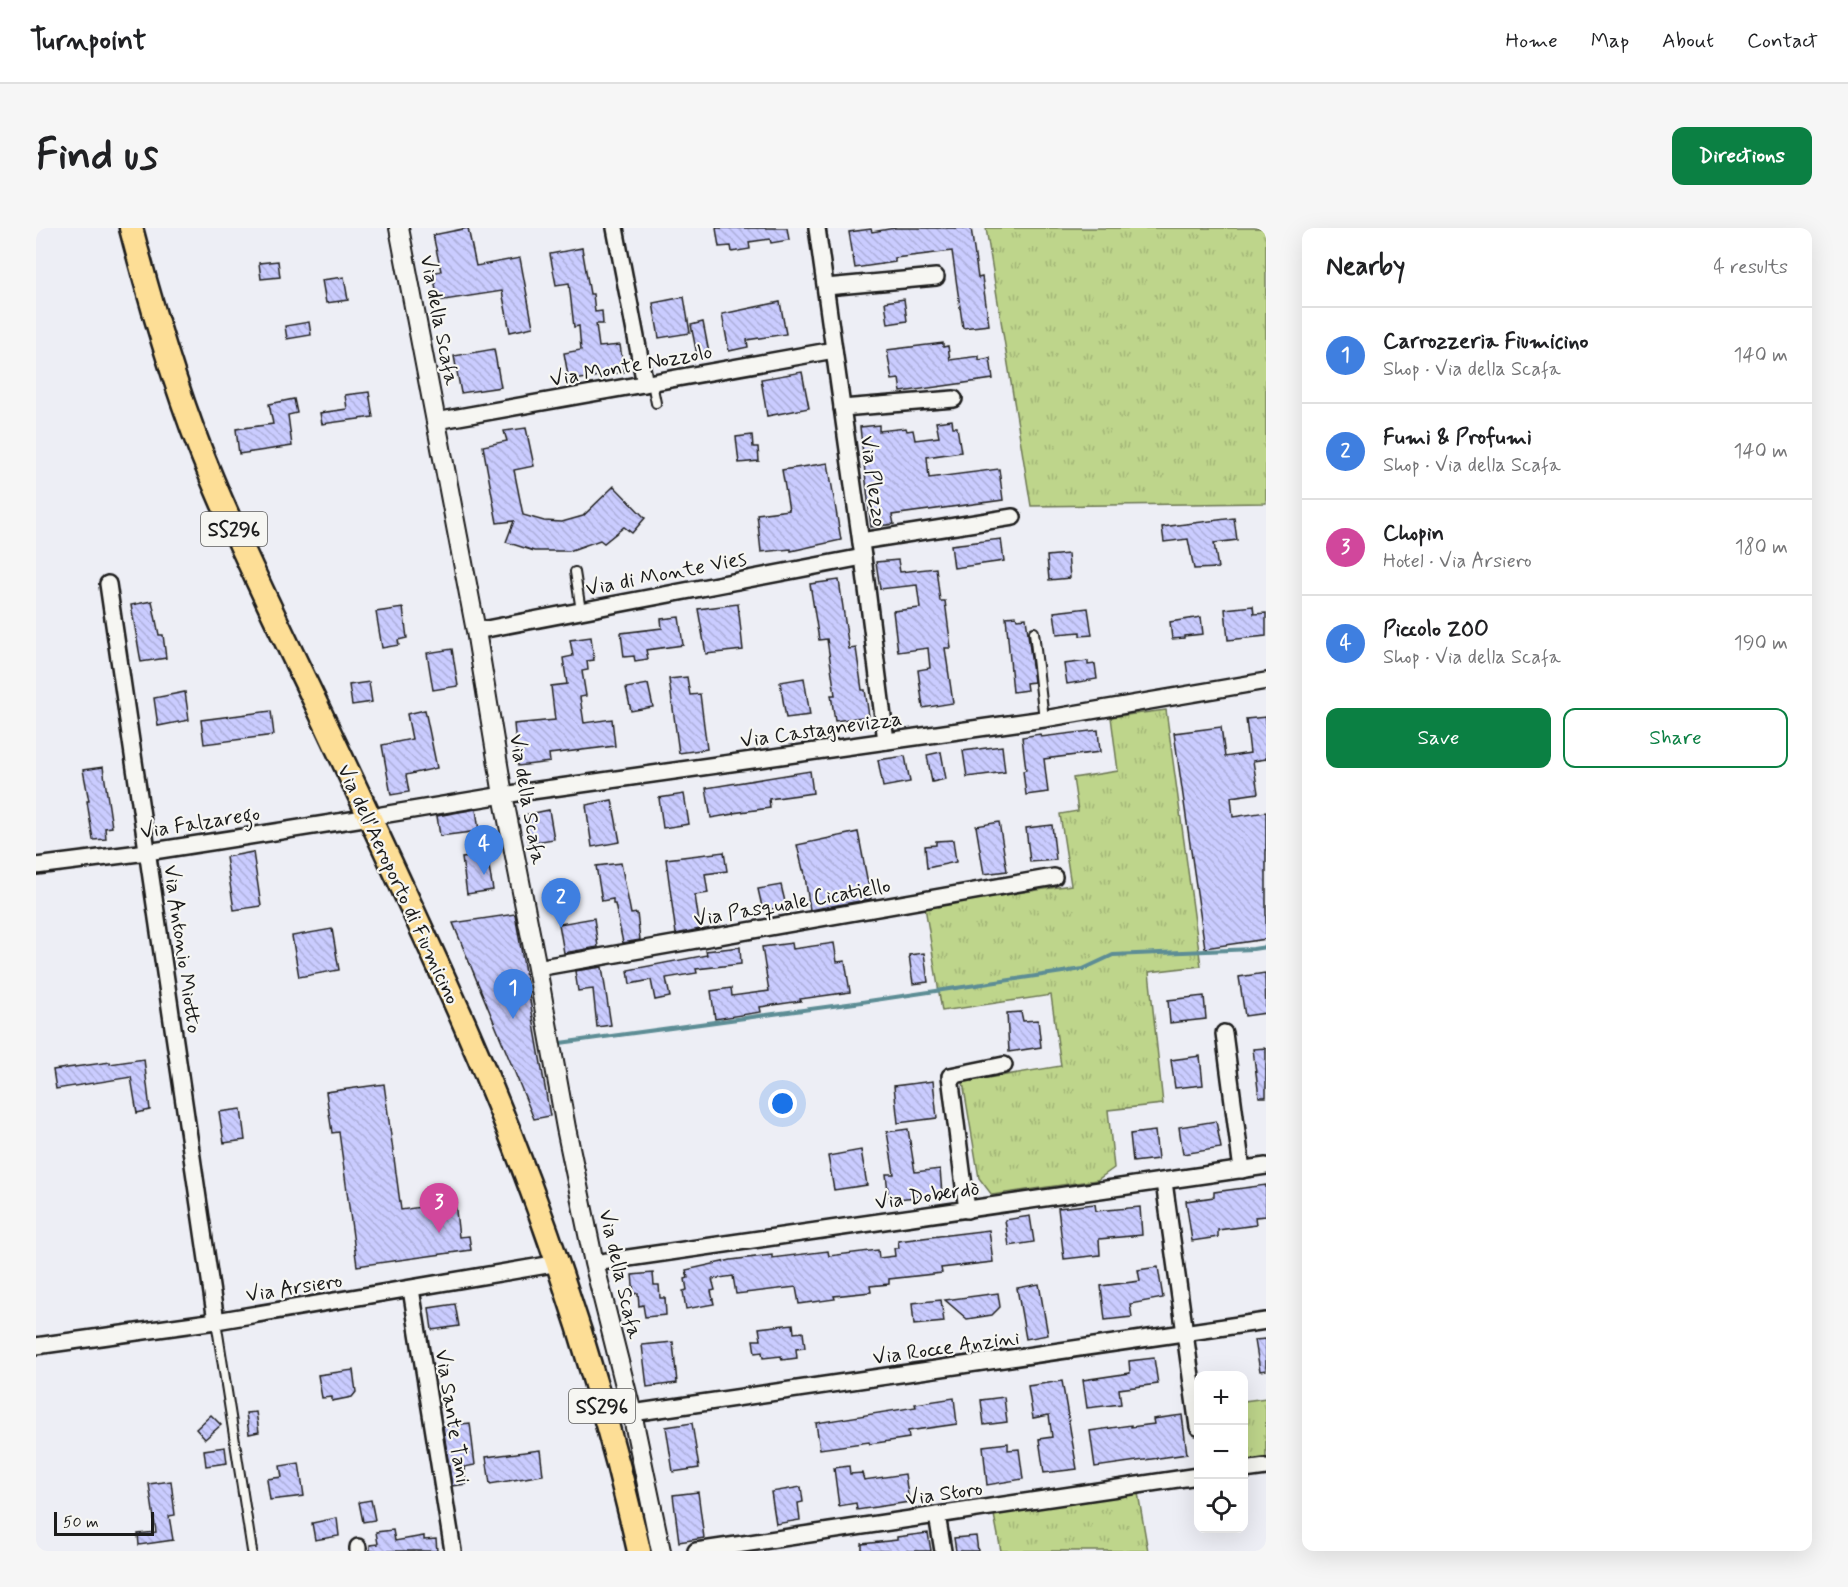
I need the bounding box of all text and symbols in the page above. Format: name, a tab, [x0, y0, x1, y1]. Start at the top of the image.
text: Turnpoint	[30, 23, 146, 60]
text: Home	[1506, 27, 1558, 55]
text: Map	[1591, 27, 1629, 55]
text: About	[1662, 27, 1714, 55]
text: Contact	[1747, 27, 1818, 55]
button: Directions	[1672, 127, 1812, 185]
text: Find us	[36, 129, 158, 184]
text: Nearby	[1326, 250, 1405, 284]
street label: Via della Scafa	[413, 253, 465, 388]
text: 4 results	[1713, 254, 1788, 281]
text: Carrozzeria Fiumicino	[1383, 328, 1589, 356]
street label: Via Monte Nozzolo	[548, 338, 715, 394]
text: 1	[1341, 342, 1350, 369]
text: 140 m	[1734, 342, 1788, 369]
text: Shop · Via della Scafa	[1383, 356, 1561, 383]
text: Fumi & Profumi	[1383, 424, 1532, 452]
street label: Via Plezzo	[853, 434, 893, 528]
text: 2	[1341, 438, 1350, 465]
text: 140 m	[1734, 438, 1788, 465]
text: Shop · Via della Scafa	[1383, 452, 1561, 479]
road number: SS296	[201, 512, 267, 546]
text: Chopin	[1383, 520, 1444, 548]
text: 3	[1341, 534, 1350, 561]
text: 180 m	[1735, 534, 1788, 561]
street label: Via di Monte Vies	[583, 545, 749, 603]
text: Hotel · Via Arsiero	[1383, 548, 1532, 575]
text: Piccolo ZOO	[1383, 616, 1489, 644]
text: 4	[1340, 630, 1351, 657]
text: 190 m	[1734, 630, 1788, 657]
text: Shop · Via della Scafa	[1383, 644, 1561, 671]
street label: Via Castagnevizza	[738, 705, 904, 755]
button: Save	[1326, 708, 1551, 768]
button: Share	[1563, 708, 1788, 768]
street label: Via della Scafa	[502, 732, 552, 867]
street label: Via dell'Aeroporto di Fiumicino	[330, 760, 466, 1009]
street label: Via Falzarego	[138, 800, 262, 848]
pin: 4	[464, 826, 504, 875]
street label: Via Antonio Miotto	[156, 863, 208, 1035]
street label: Via Pasquale Cicatiello	[692, 872, 893, 934]
pin: 2	[542, 878, 580, 928]
pin: 1	[494, 970, 532, 1019]
your location	[768, 1089, 797, 1118]
street label: Via Doberdò	[873, 1175, 981, 1217]
pin: 3	[420, 1184, 458, 1233]
street label: Via della Scafa	[592, 1207, 649, 1342]
street label: Via Arsiero	[244, 1267, 344, 1309]
street label: Via Rocce Anzini	[871, 1324, 1022, 1372]
street label: Via Sante Tani	[428, 1347, 476, 1485]
map controls	[1194, 1371, 1248, 1533]
button: +	[1194, 1371, 1248, 1425]
road number: SS296	[569, 1389, 635, 1423]
button: −	[1194, 1425, 1248, 1479]
street label: Via Storo	[904, 1475, 985, 1513]
button: locate	[1194, 1479, 1248, 1533]
scale bar	[54, 1509, 154, 1536]
text: 50 m	[63, 1512, 99, 1533]

